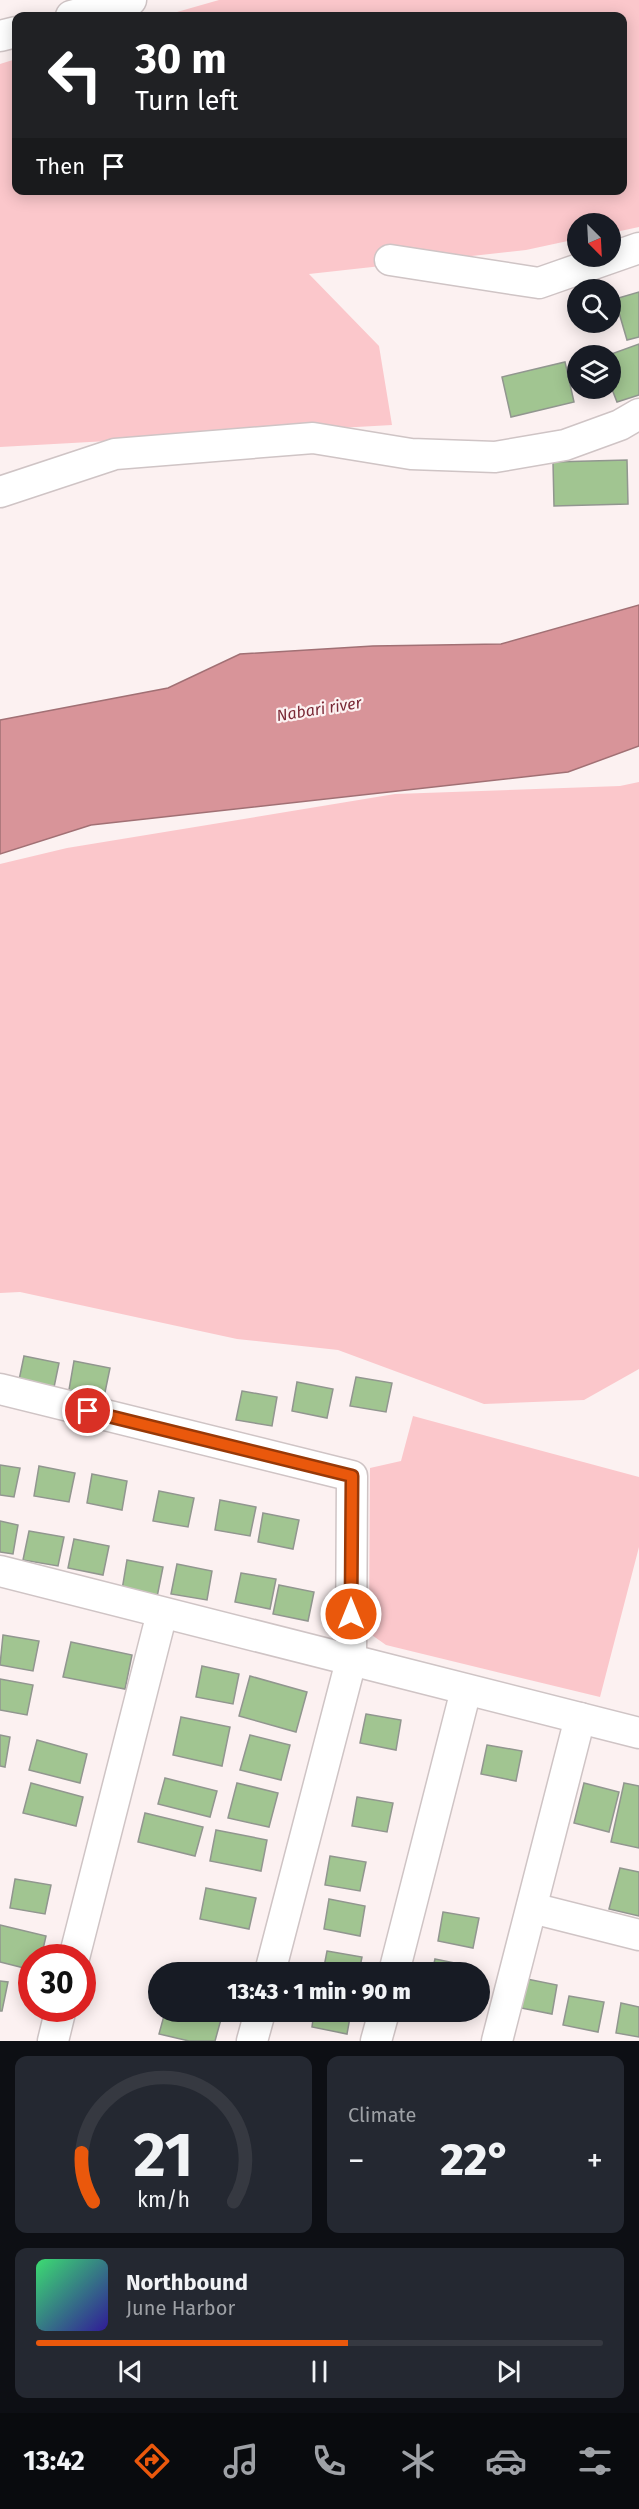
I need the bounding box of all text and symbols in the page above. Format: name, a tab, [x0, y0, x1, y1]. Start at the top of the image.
text: 30 m	[135, 34, 227, 84]
icon: left	[36, 36, 114, 114]
text: Turn left	[135, 85, 238, 117]
icon: arrive	[97, 150, 130, 183]
text: Then	[36, 153, 85, 180]
north arrow	[567, 213, 621, 267]
map controls	[567, 213, 621, 399]
button: search	[567, 279, 621, 333]
button: layers	[567, 345, 621, 399]
water label: Nabari river	[275, 693, 364, 725]
pin	[62, 1385, 113, 1436]
icon: arrive	[71, 1394, 104, 1427]
position arrow	[319, 1582, 383, 1646]
speed limit sign: 30	[18, 1944, 96, 2022]
text: 13:43 · 1 min · 90 m	[227, 1978, 411, 2005]
text: Climate	[348, 2103, 416, 2127]
text: 21	[134, 2118, 193, 2193]
text: 22°	[440, 2133, 511, 2187]
text: −	[348, 2141, 365, 2181]
text: +	[587, 2141, 603, 2181]
text: km/h	[137, 2187, 190, 2213]
text: Northbound	[126, 2269, 248, 2296]
text: June Harbor	[126, 2296, 235, 2320]
icon: previous	[114, 2355, 147, 2388]
icon: pause	[303, 2355, 336, 2388]
icon: next	[492, 2355, 525, 2388]
icon: directions	[131, 2440, 173, 2482]
icon: music	[220, 2440, 262, 2482]
icon: phone	[308, 2440, 350, 2482]
icon: climate	[397, 2440, 439, 2482]
icon: car	[485, 2440, 527, 2482]
icon: filters	[574, 2440, 616, 2482]
text: 13:42	[23, 2445, 85, 2477]

